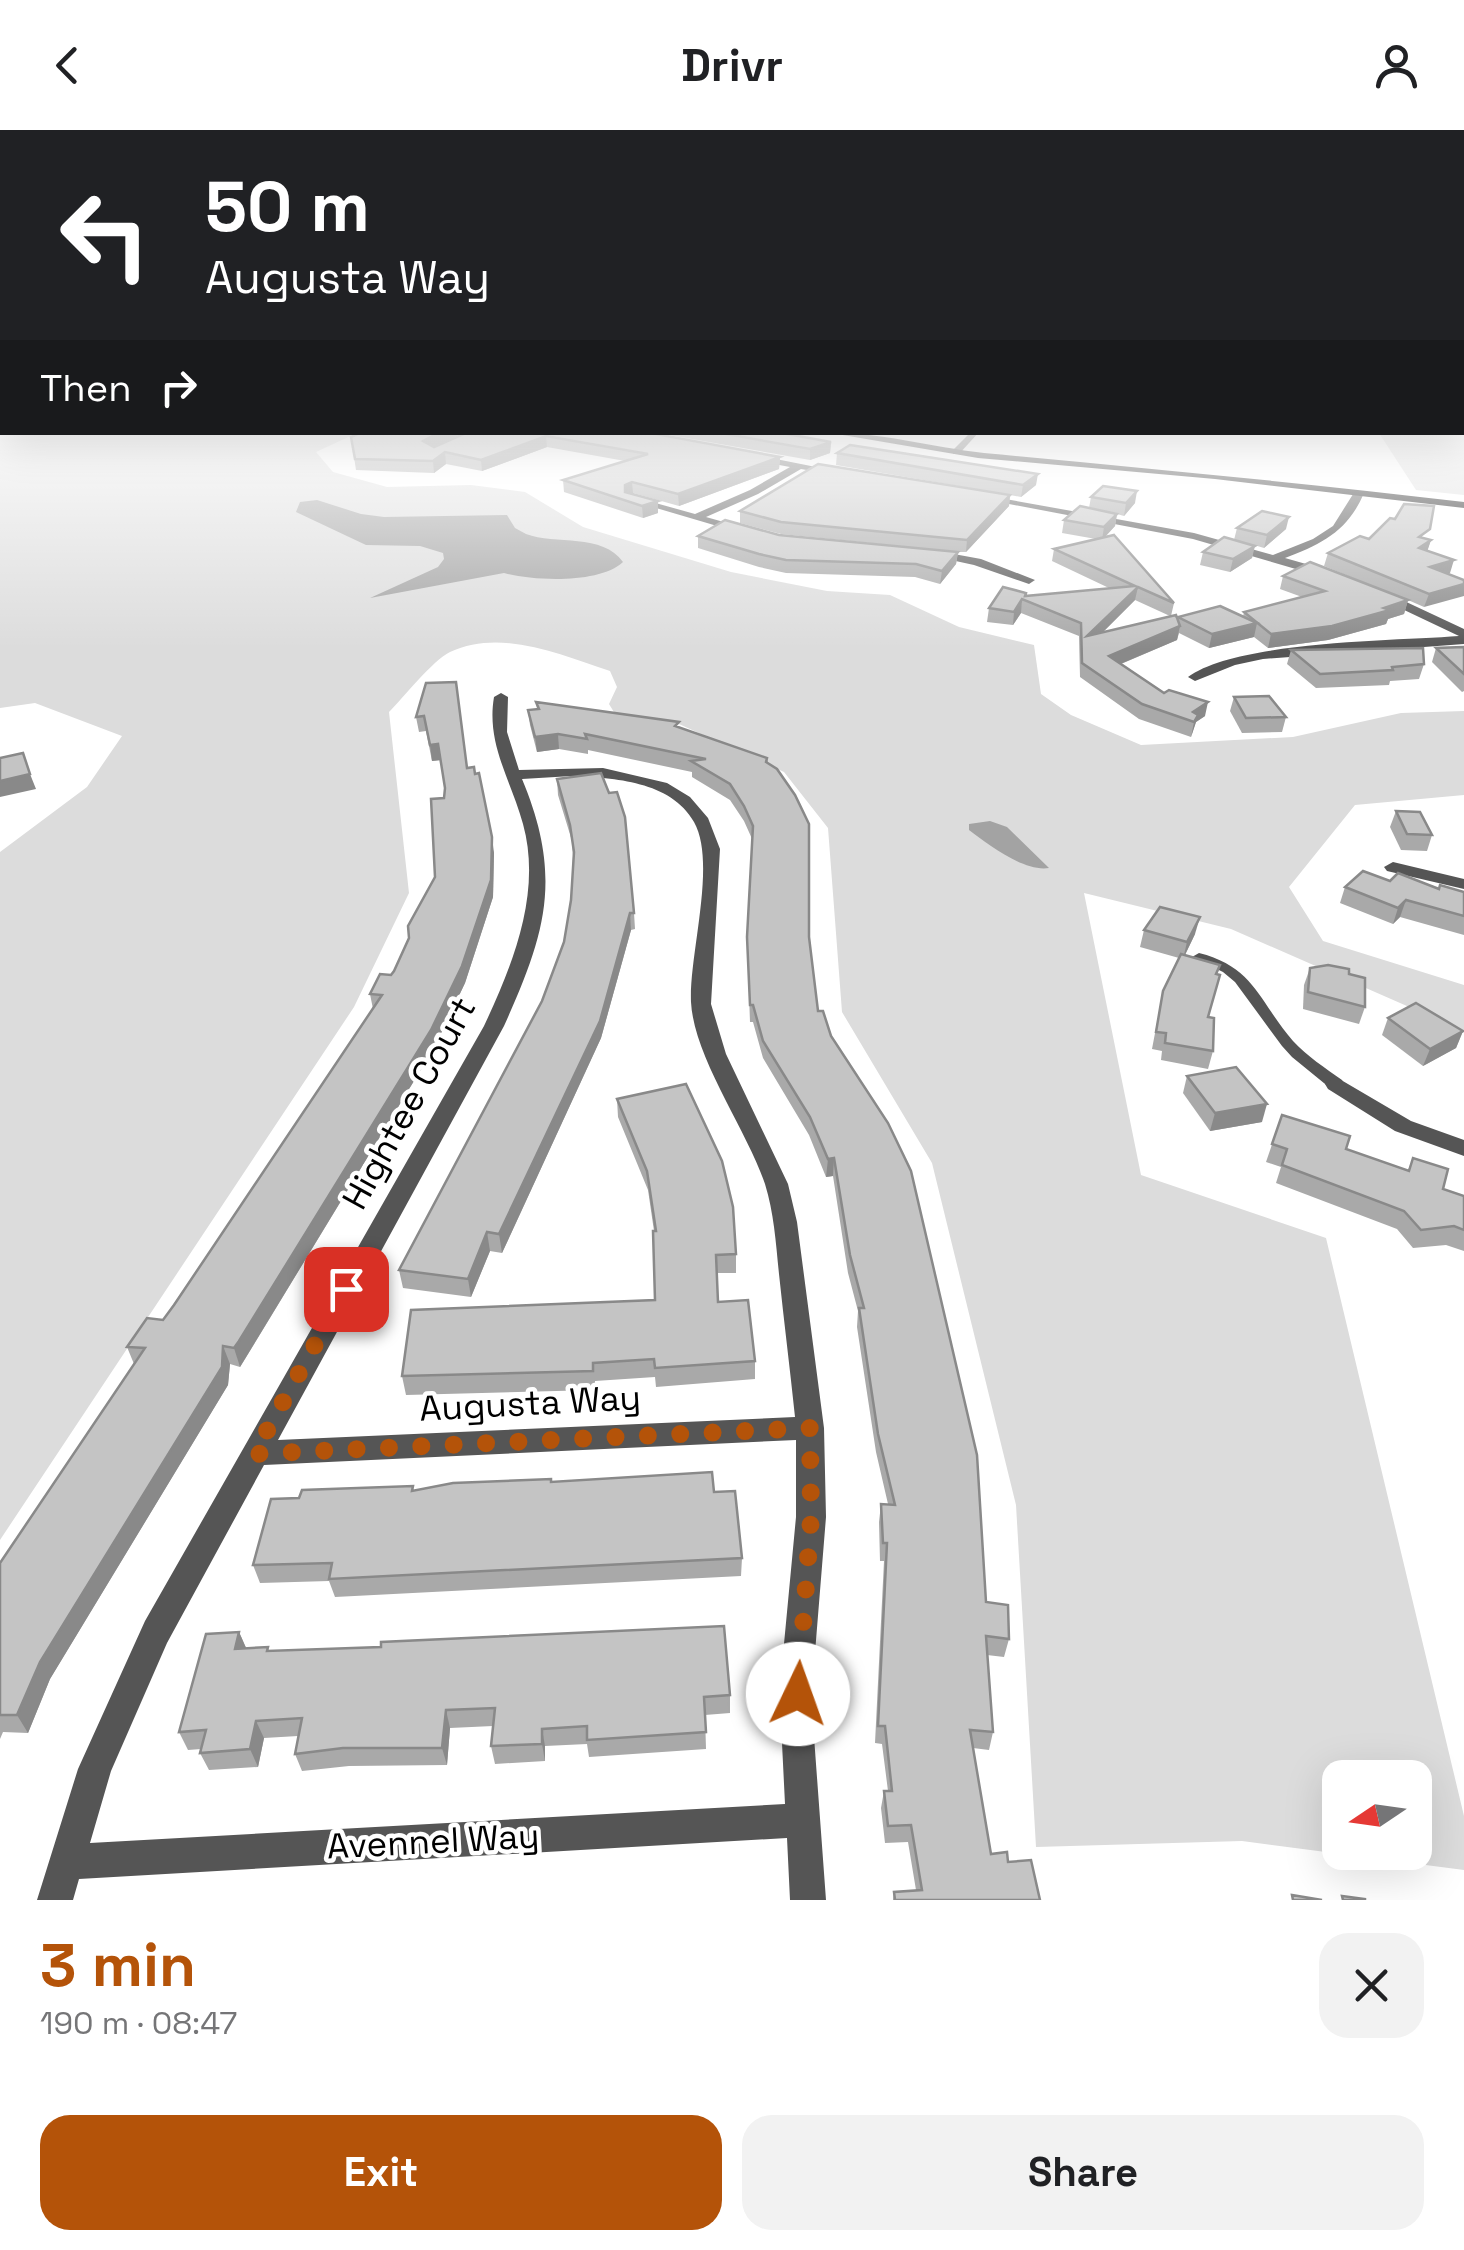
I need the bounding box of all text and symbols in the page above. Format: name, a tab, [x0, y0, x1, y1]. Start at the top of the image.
text: Drivr	[681, 37, 783, 94]
icon: back	[40, 38, 95, 93]
icon: person	[1369, 38, 1424, 93]
text: 50 m	[205, 162, 370, 251]
icon: left	[40, 170, 170, 300]
text: Augusta Way	[205, 249, 490, 306]
icon: right	[151, 360, 206, 415]
text: Then	[40, 364, 131, 412]
street label: Hightee Court	[333, 989, 485, 1217]
pin	[304, 1247, 389, 1332]
icon: arrive	[319, 1262, 374, 1317]
street label: Augusta Way	[418, 1375, 642, 1431]
position arrow	[746, 1642, 850, 1746]
north arrow	[1322, 1760, 1432, 1870]
map controls	[1322, 1760, 1432, 1870]
street label: Avennel Way	[326, 1813, 540, 1869]
text: 3 min	[40, 1927, 196, 2004]
button: close	[1319, 1933, 1424, 2038]
text: 190 m · 08:47	[40, 2003, 237, 2043]
button: Exit	[40, 2115, 722, 2230]
button: Share	[742, 2115, 1424, 2230]

